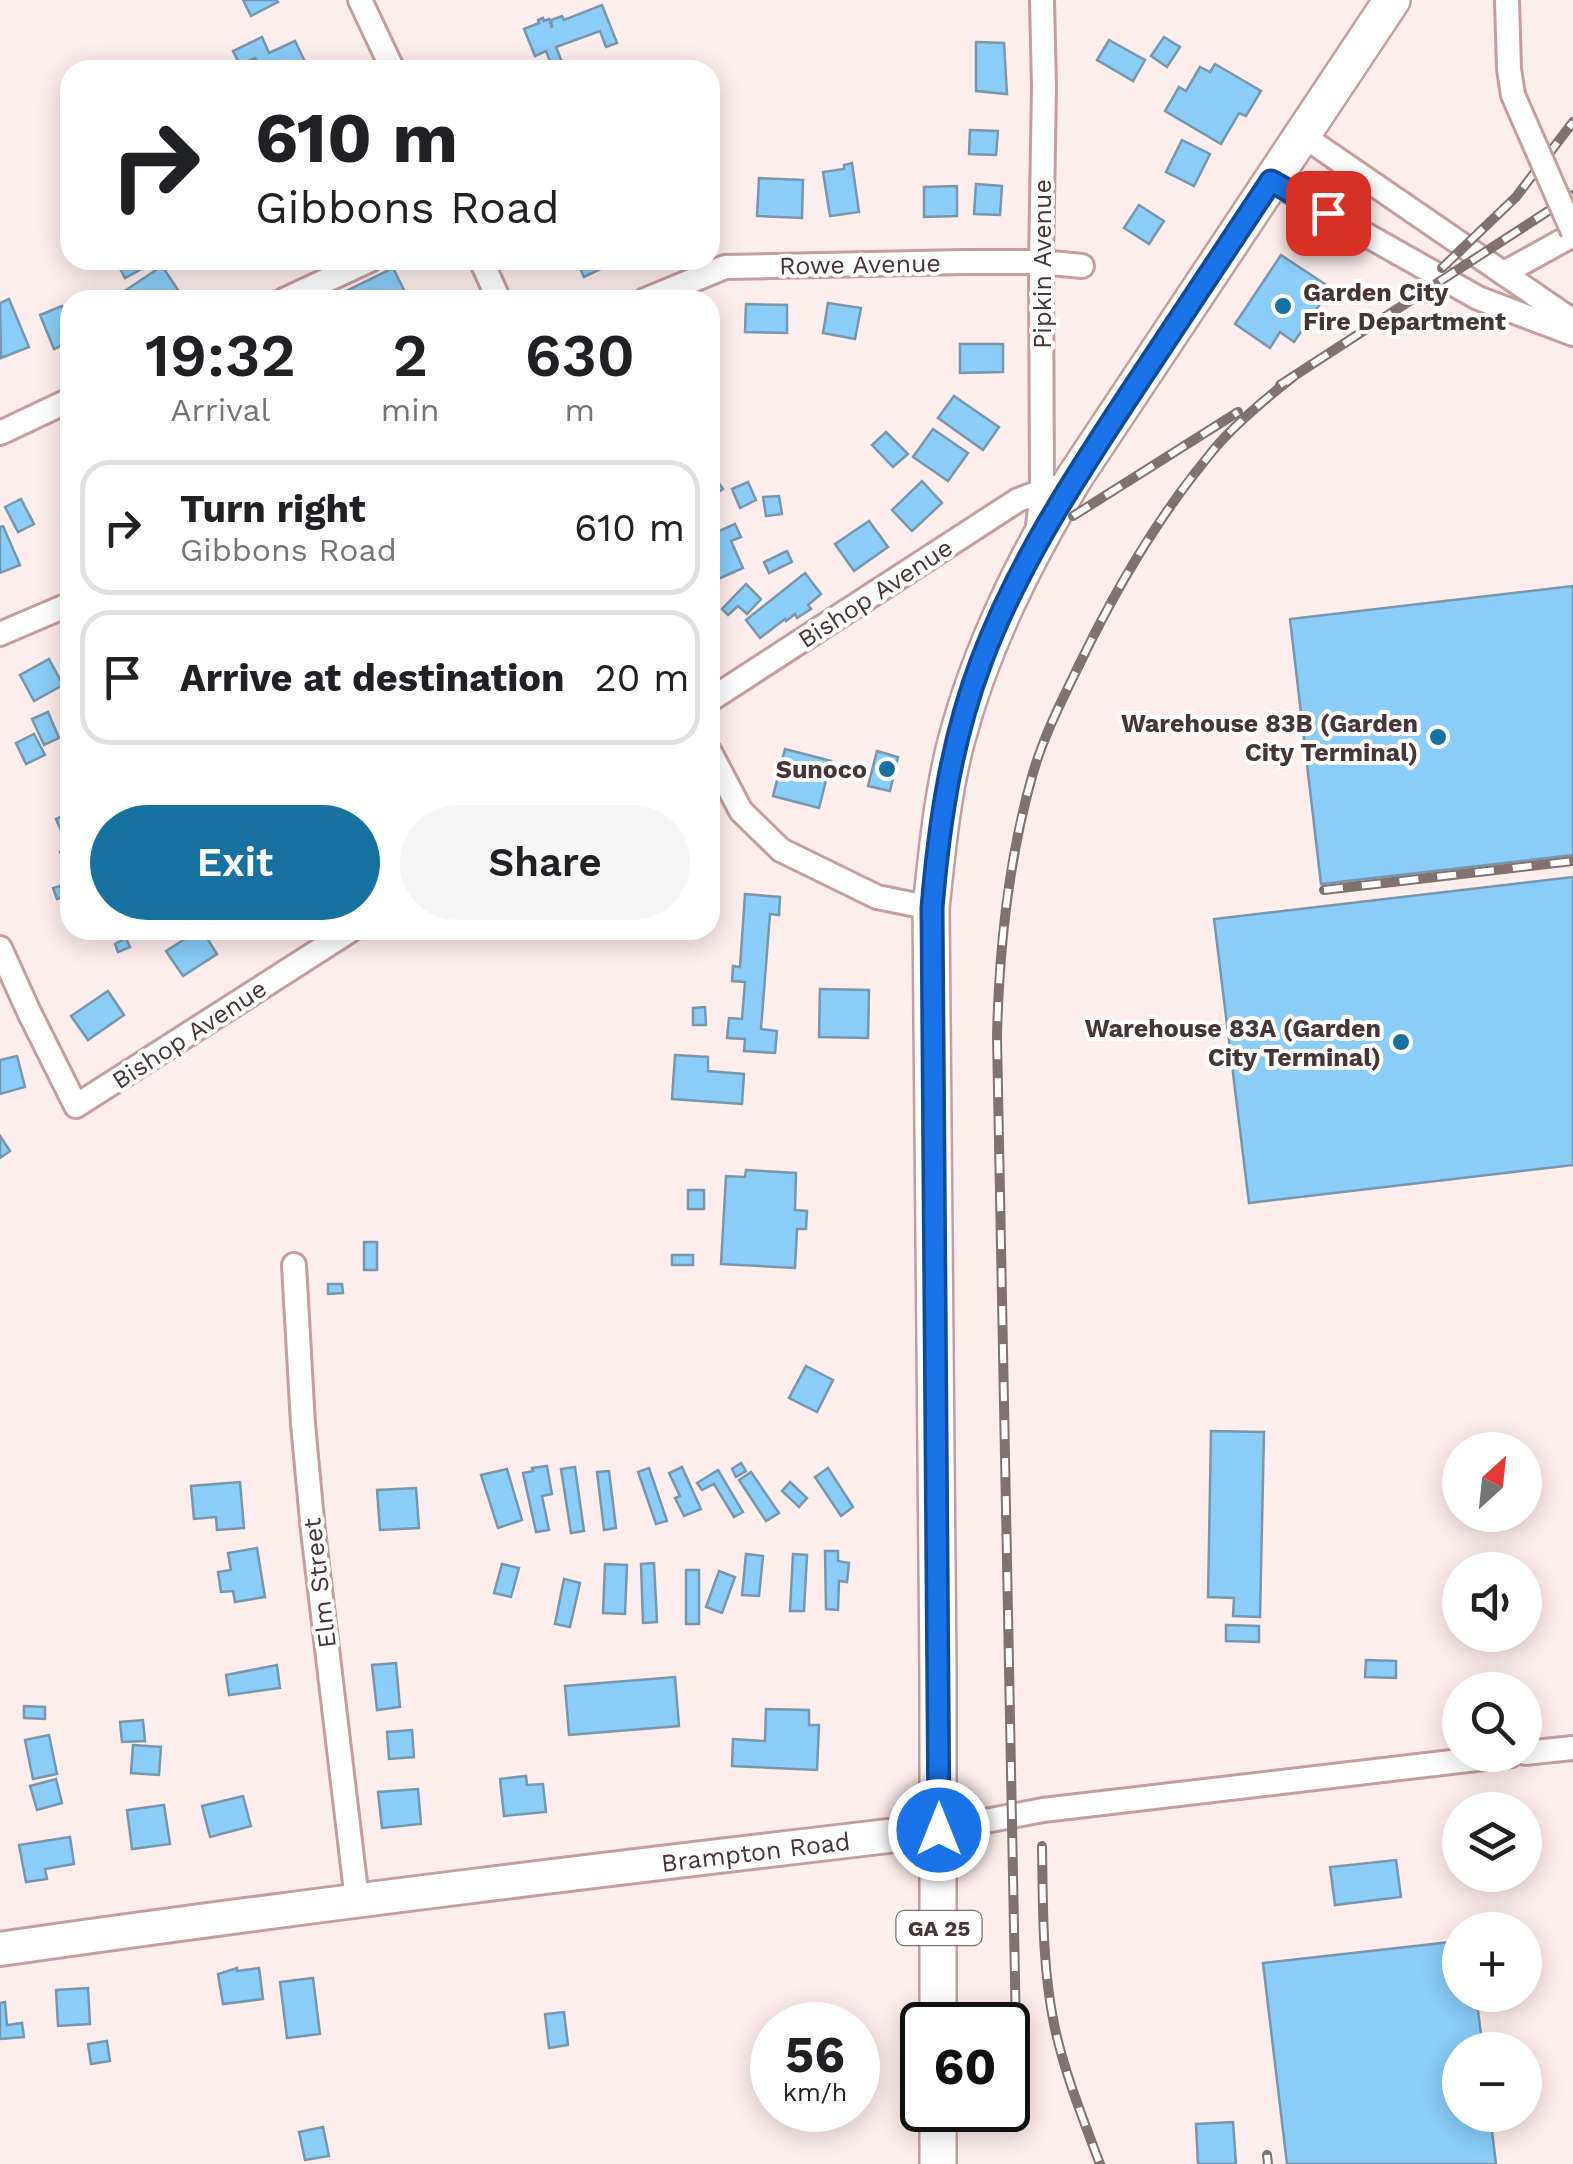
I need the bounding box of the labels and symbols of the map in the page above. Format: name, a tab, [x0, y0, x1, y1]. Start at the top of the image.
pin	[1286, 171, 1371, 256]
street label: Pipkin Avenue	[1028, 179, 1057, 349]
street label: Rowe Avenue	[779, 249, 941, 280]
place label: Garden City Fire Department	[1303, 278, 1506, 336]
marker: Garden City Fire Department	[1272, 295, 1294, 317]
street label: Bishop Avenue	[793, 533, 958, 654]
place label: Warehouse 83B (Garden City Terminal)	[1121, 709, 1418, 767]
marker: Warehouse 83B (Garden City Terminal)	[1427, 726, 1449, 748]
place label: Sunoco	[776, 755, 867, 784]
marker: Sunoco	[876, 758, 898, 780]
street label: Bishop Avenue	[107, 974, 272, 1095]
place label: Warehouse 83A (Garden City Terminal)	[1085, 1014, 1381, 1072]
marker: Warehouse 83A (Garden City Terminal)	[1390, 1031, 1412, 1053]
north arrow	[1442, 1432, 1542, 1532]
street label: Elm Street	[297, 1516, 342, 1650]
position arrow	[887, 1778, 991, 1882]
street label: Brampton Road	[660, 1827, 852, 1878]
road number: GA 25	[896, 1911, 982, 1945]
speed limit sign: 60	[900, 2002, 1030, 2132]

